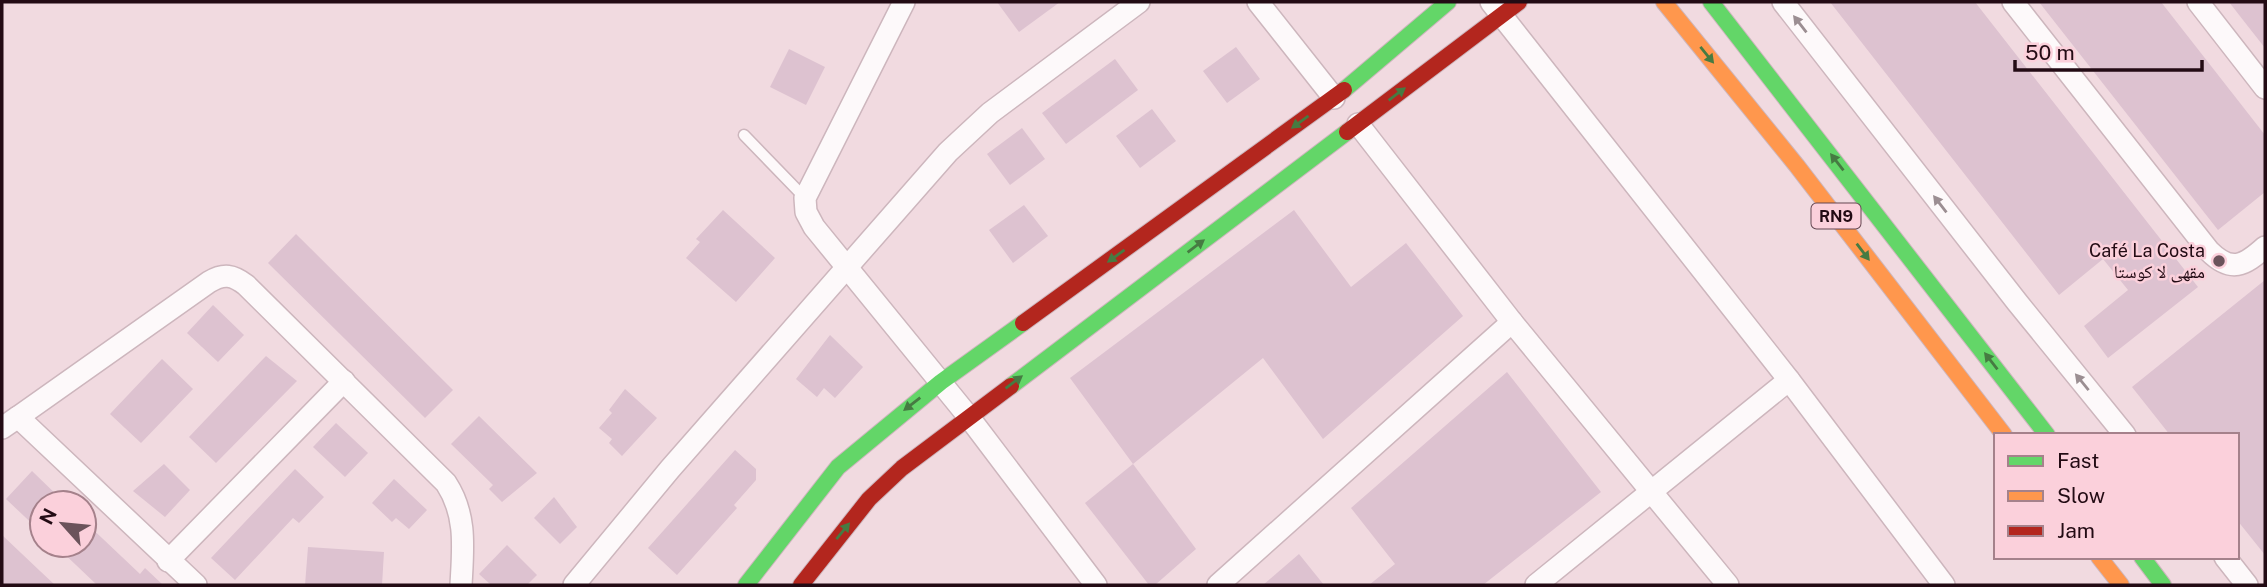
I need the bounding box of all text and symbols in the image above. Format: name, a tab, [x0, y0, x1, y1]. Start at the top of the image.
one-way arrow	[1793, 16, 1808, 34]
scale bar	[2015, 28, 2202, 72]
text: 50 m	[2025, 40, 2075, 65]
one-way arrow	[1699, 45, 1714, 63]
one-way arrow	[1388, 88, 1406, 102]
one-way arrow	[1291, 115, 1309, 129]
one-way arrow	[1829, 153, 1844, 171]
one-way arrow	[1933, 195, 1948, 213]
road number: RN9	[1812, 204, 1860, 229]
one-way arrow	[1186, 238, 1204, 253]
place label: Café La Costa مقهى لا كوستا	[2089, 240, 2205, 283]
one-way arrow	[1856, 243, 1870, 261]
one-way arrow	[1107, 248, 1125, 262]
marker: Café La Costa مقهى لا كوستا	[2211, 253, 2227, 269]
one-way arrow	[1983, 353, 1998, 371]
one-way arrow	[2075, 373, 2090, 390]
one-way arrow	[1004, 375, 1022, 390]
one-way arrow	[904, 397, 922, 412]
legend	[1994, 433, 2239, 559]
text: Fast	[2057, 448, 2099, 473]
text: Slow	[2057, 483, 2105, 508]
north arrow	[28, 489, 98, 559]
text: N	[35, 505, 61, 528]
text: Jam	[2057, 518, 2095, 543]
one-way arrow	[835, 523, 850, 540]

